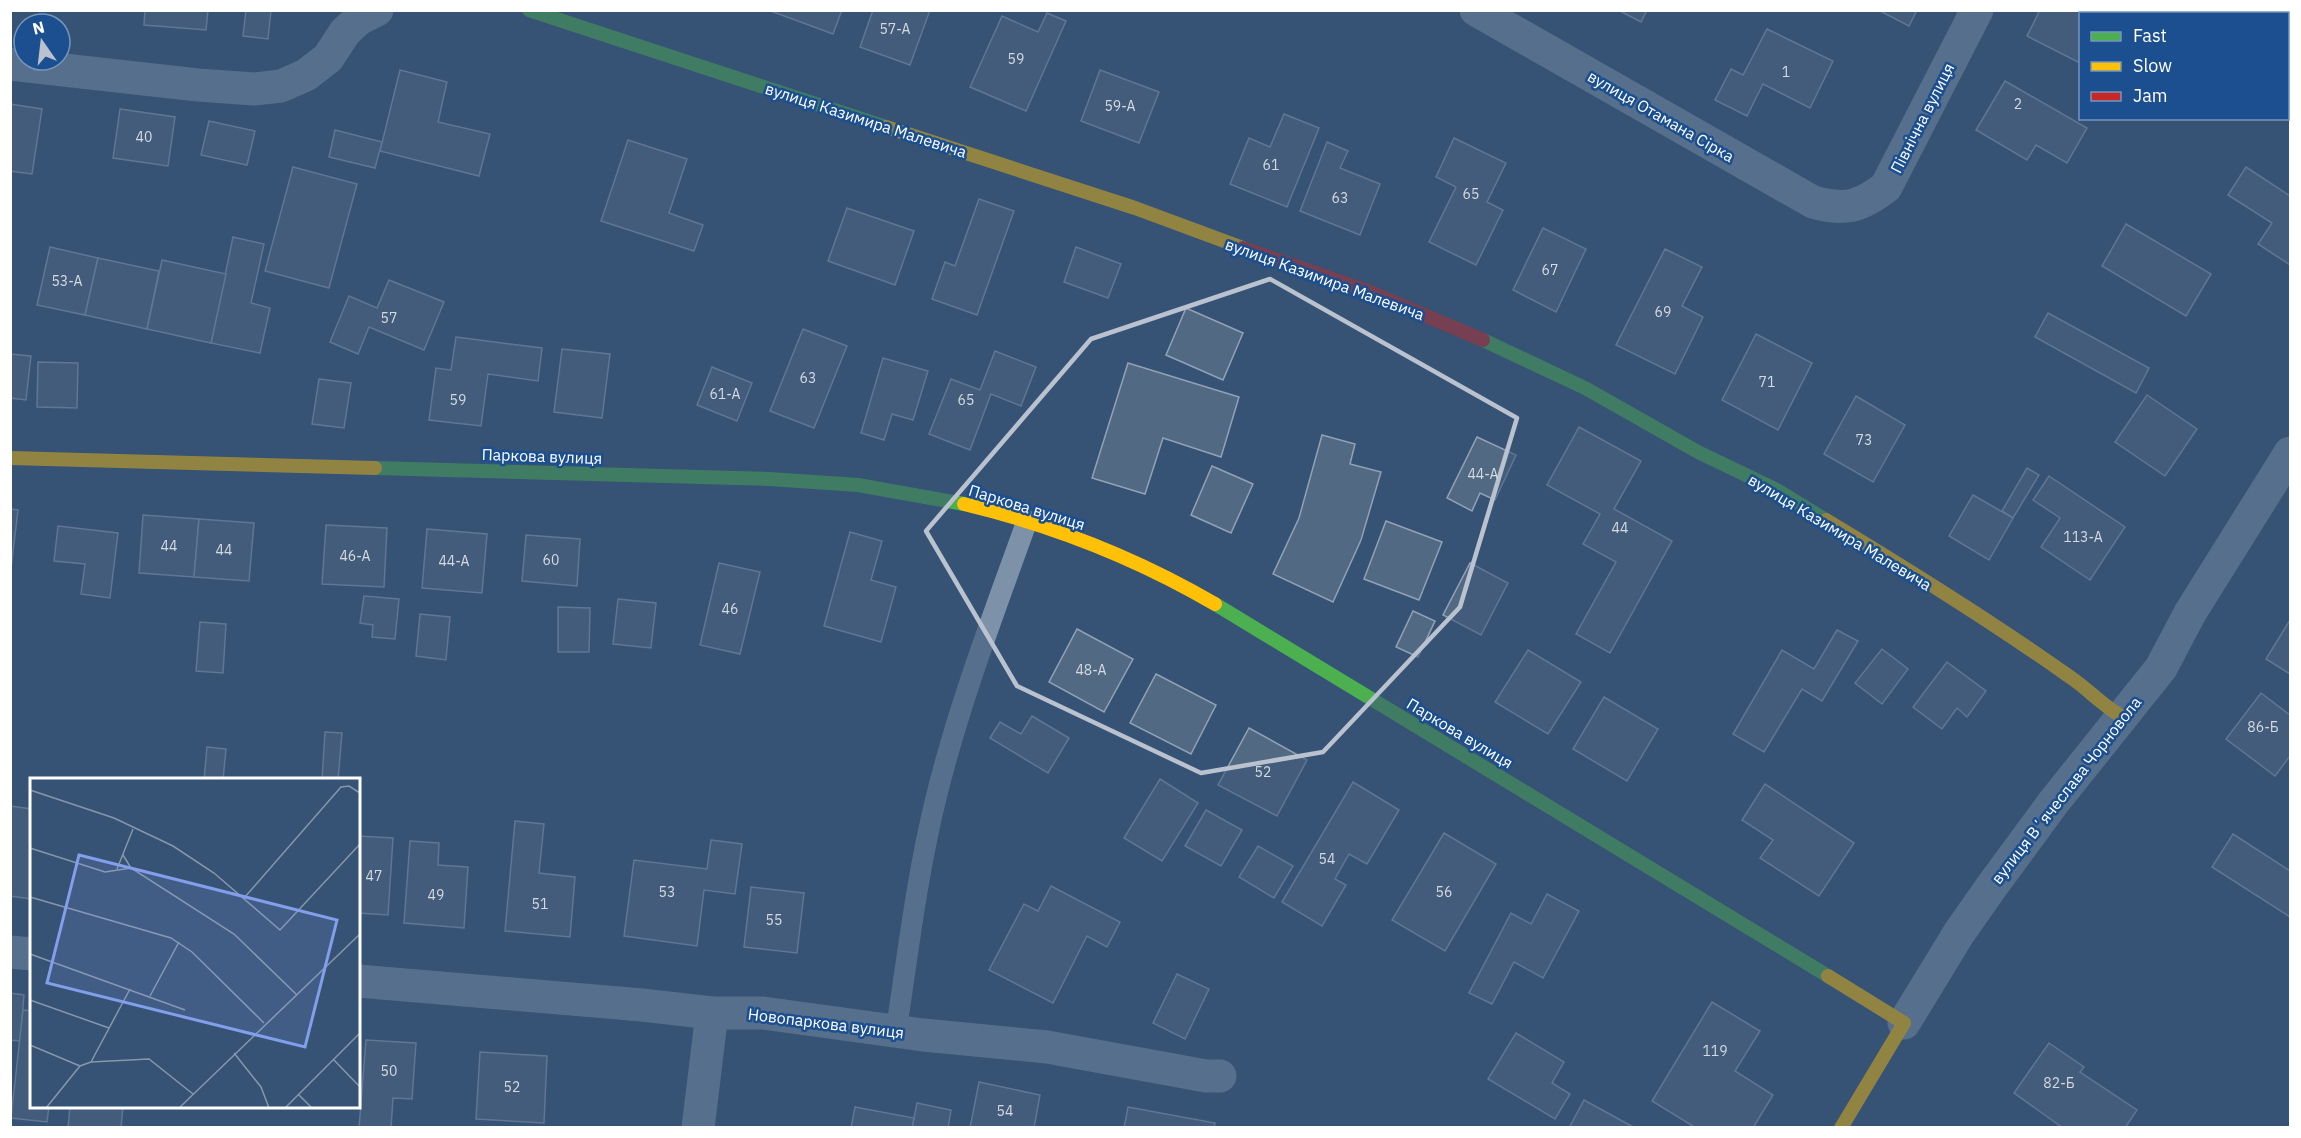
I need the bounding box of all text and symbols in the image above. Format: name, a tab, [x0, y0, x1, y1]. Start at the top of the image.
north arrow	[12, 12, 72, 72]
legend	[2079, 12, 2289, 120]
text: N	[30, 16, 46, 39]
house number: 57-А	[879, 20, 911, 38]
text: Fast	[2133, 24, 2167, 47]
house number: 59	[1008, 50, 1024, 68]
text: Slow	[2133, 54, 2172, 77]
street label: Північна вулиця	[1886, 60, 1958, 176]
house number: 1	[1782, 63, 1790, 81]
street label: вулиця Отамана Сірка	[1584, 66, 1738, 166]
street label: вулиця Казимира Малевича	[763, 78, 970, 162]
text: Jam	[2133, 84, 2168, 107]
house number: 2	[2014, 95, 2022, 113]
house number: 59-А	[1104, 97, 1136, 115]
house number: 40	[136, 128, 152, 146]
house number: 61	[1263, 156, 1279, 174]
house number: 65	[1463, 185, 1479, 203]
house number: 63	[1332, 189, 1348, 207]
street label: вулиця Казимира Малевича	[1223, 234, 1428, 325]
house number: 67	[1542, 261, 1558, 279]
house number: 53-А	[51, 272, 83, 290]
house number: 69	[1655, 303, 1671, 321]
house number: 57	[381, 309, 397, 327]
house number: 63	[800, 369, 816, 387]
house number: 71	[1759, 373, 1775, 391]
house number: 61-А	[709, 385, 741, 403]
house number: 59	[450, 391, 466, 409]
house number: 65	[958, 391, 974, 409]
house number: 73	[1856, 431, 1872, 449]
street label: Паркова вулиця	[481, 444, 603, 468]
house number: 44-А	[1467, 465, 1499, 483]
street label: вулиця Казимира Малевича	[1745, 469, 1936, 595]
street label: Паркова вулиця	[966, 480, 1088, 534]
house number: 44	[1612, 519, 1628, 537]
house number: 113-А	[2063, 528, 2103, 546]
house number: 44	[161, 537, 177, 555]
house number: 44	[216, 541, 232, 559]
house number: 46-А	[339, 547, 371, 565]
house number: 60	[543, 551, 559, 569]
house number: 44-А	[438, 552, 470, 570]
house number: 46	[722, 600, 738, 618]
house number: 48-А	[1075, 661, 1107, 679]
street label: вулиця Вʼячеслава Чорновола	[1987, 692, 2146, 888]
street label: Паркова вулиця	[1403, 693, 1517, 773]
house number: 86-Б	[2247, 718, 2279, 736]
house number: 52	[1255, 763, 1271, 781]
inset map	[30, 778, 360, 1108]
house number: 54	[1319, 850, 1335, 868]
house number: 47	[366, 867, 382, 885]
house number: 53	[659, 883, 675, 901]
house number: 56	[1436, 883, 1452, 901]
house number: 49	[428, 886, 444, 904]
house number: 51	[532, 895, 548, 913]
house number: 55	[766, 911, 782, 929]
street label: Новопаркова вулиця	[747, 1004, 905, 1042]
house number: 119	[1702, 1042, 1728, 1060]
house number: 50	[381, 1062, 397, 1080]
house number: 82-Б	[2043, 1074, 2075, 1092]
house number: 52	[504, 1078, 520, 1096]
house number: 54	[997, 1102, 1013, 1120]

